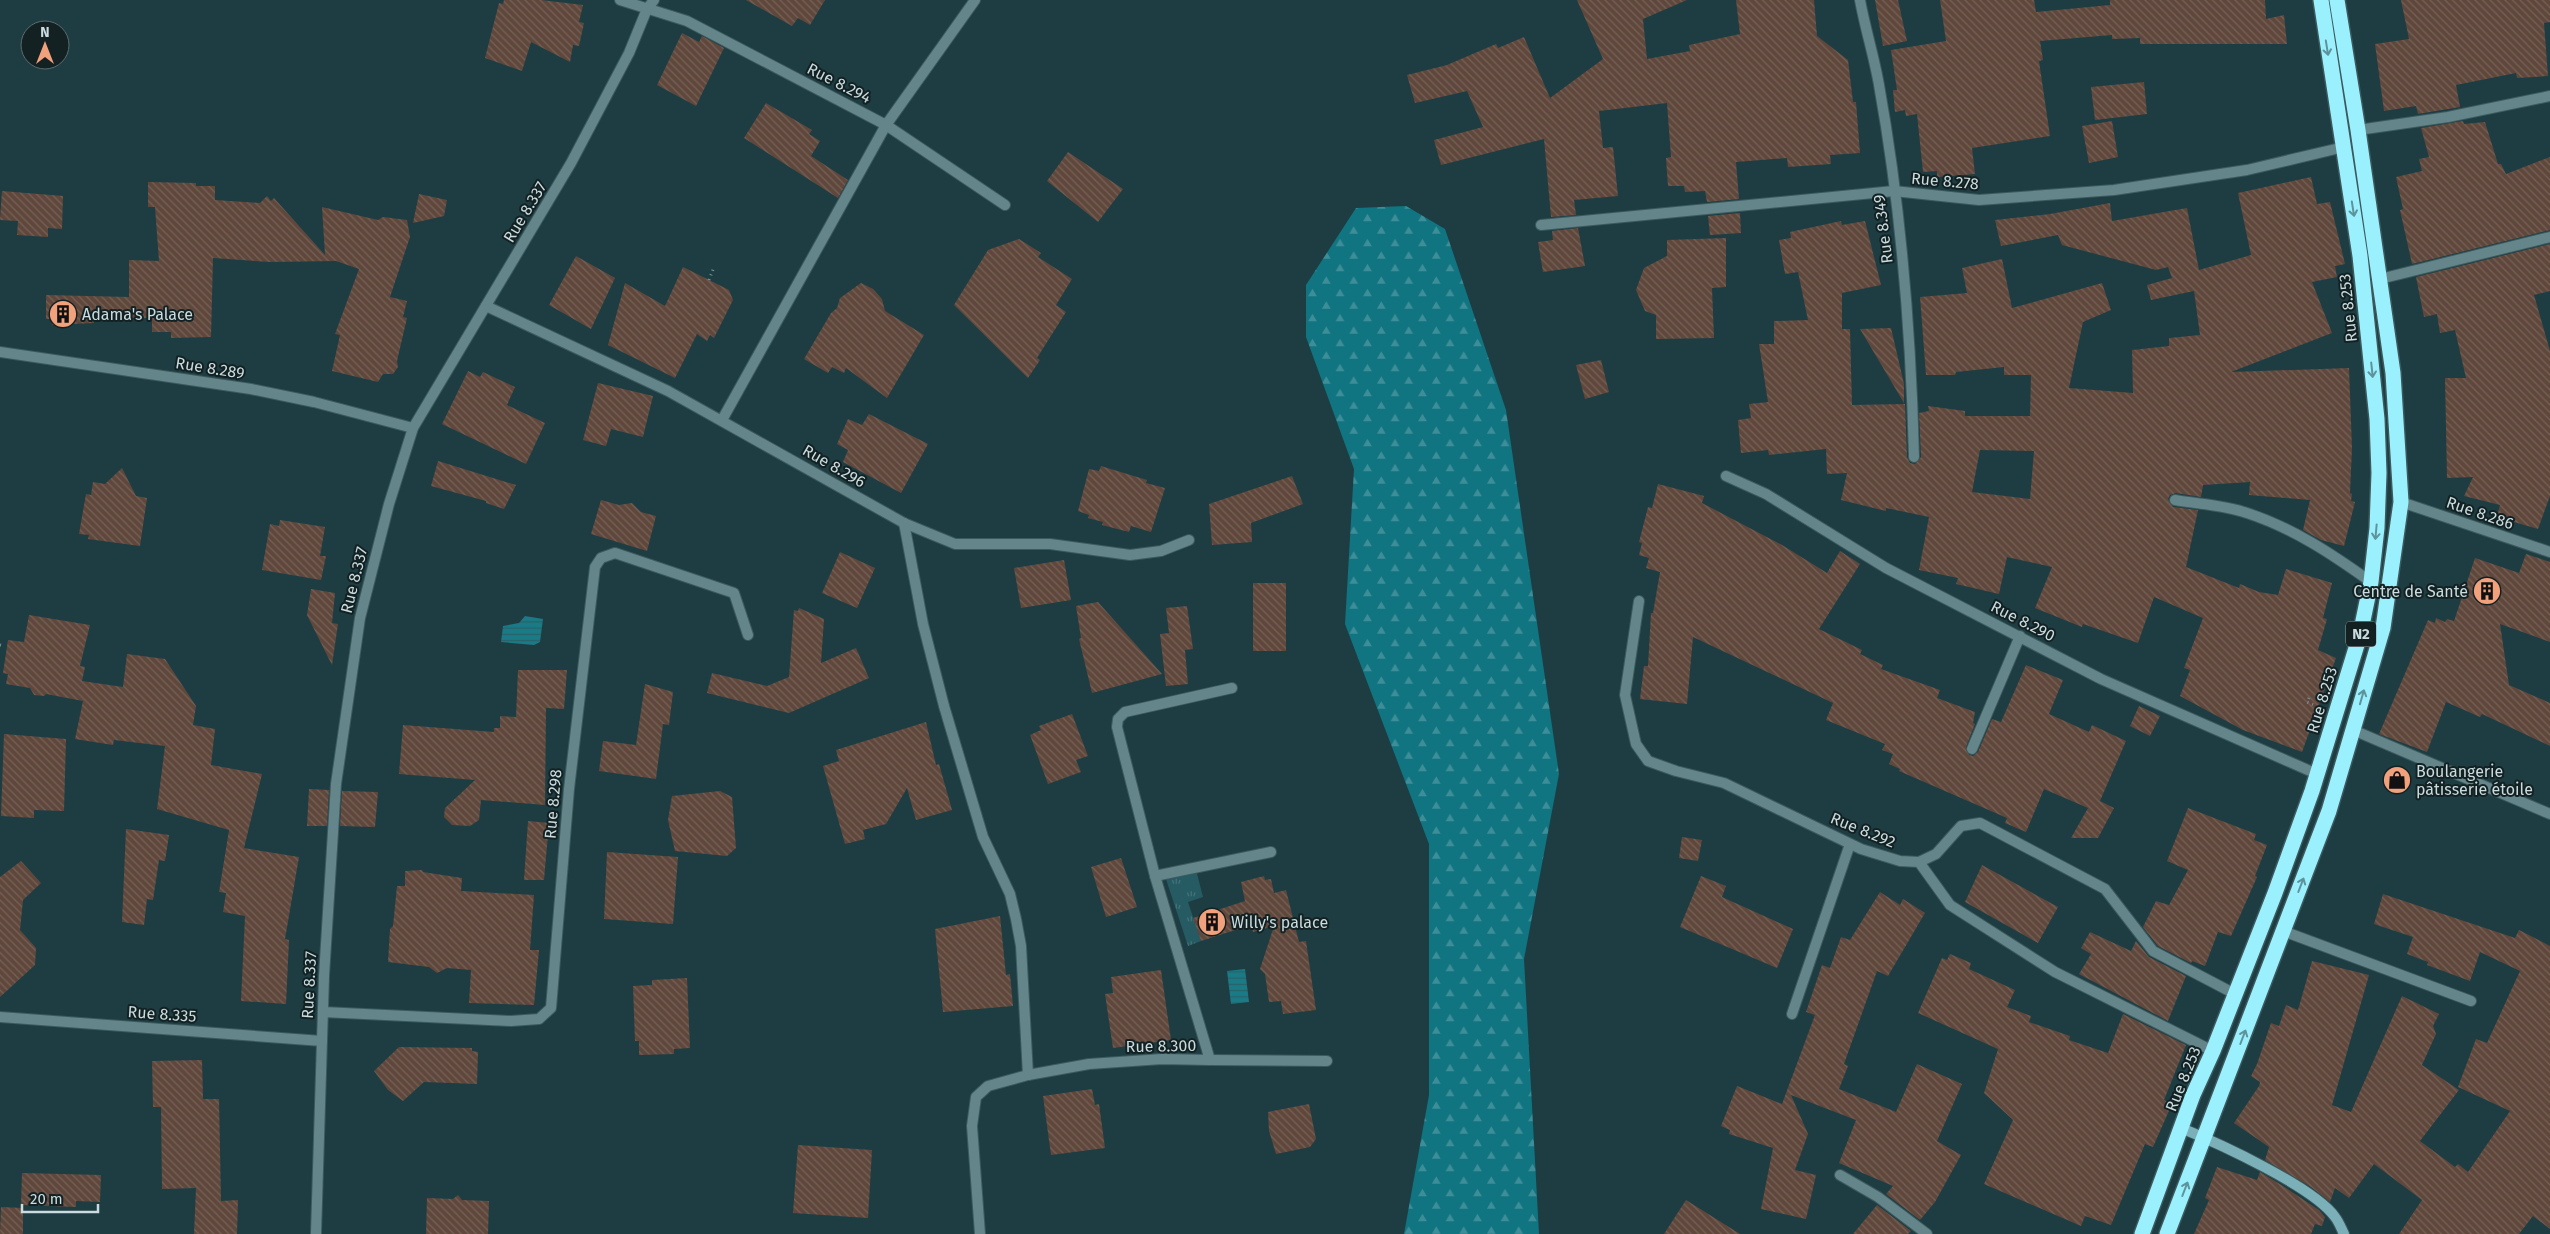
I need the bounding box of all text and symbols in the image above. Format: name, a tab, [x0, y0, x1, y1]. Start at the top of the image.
north arrow	[20, 20, 70, 70]
text: N	[40, 24, 50, 41]
one-way arrow	[2323, 40, 2333, 56]
street label: Rue 8.294	[804, 59, 875, 107]
street label: Rue 8.278	[1910, 169, 1980, 193]
street label: Rue 8.337	[499, 178, 551, 246]
street label: Rue 8.349	[1869, 193, 1897, 265]
one-way arrow	[2348, 200, 2358, 216]
street label: Rue 8.253	[2335, 273, 2361, 343]
building icon: Adama's Palace	[48, 299, 78, 329]
place label: Adama's Palace	[82, 305, 193, 324]
street label: Rue 8.289	[174, 353, 246, 383]
one-way arrow	[2368, 362, 2377, 378]
street label: Rue 8.296	[799, 440, 869, 492]
street label: Rue 8.286	[2444, 493, 2516, 533]
one-way arrow	[2372, 524, 2381, 540]
street label: Rue 8.337	[337, 545, 371, 615]
building icon: Centre de Santé	[2472, 576, 2502, 606]
place label: Centre de Santé	[2353, 582, 2468, 601]
street label: Rue 8.290	[1988, 597, 2058, 645]
road number: N2	[2346, 622, 2376, 646]
street label: Rue 8.253	[2303, 664, 2341, 735]
one-way arrow	[2358, 690, 2368, 706]
place label: Boulangerie pâtisserie étoile	[2416, 762, 2533, 799]
shop icon: Boulangerie pâtisserie étoile	[2382, 765, 2412, 795]
street label: Rue 8.298	[541, 768, 566, 839]
street label: Rue 8.292	[1828, 808, 1898, 852]
one-way arrow	[2297, 878, 2306, 893]
building icon: Willy's palace	[1197, 907, 1227, 937]
place label: Willy's palace	[1231, 913, 1328, 932]
street label: Rue 8.337	[298, 951, 320, 1019]
street label: Rue 8.335	[127, 1002, 197, 1026]
one-way arrow	[2239, 1030, 2248, 1045]
street label: Rue 8.300	[1126, 1036, 1197, 1056]
street label: Rue 8.253	[2161, 1044, 2205, 1114]
one-way arrow	[2181, 1181, 2190, 1197]
scale bar	[22, 1182, 99, 1214]
text: 20 m	[30, 1190, 63, 1208]

